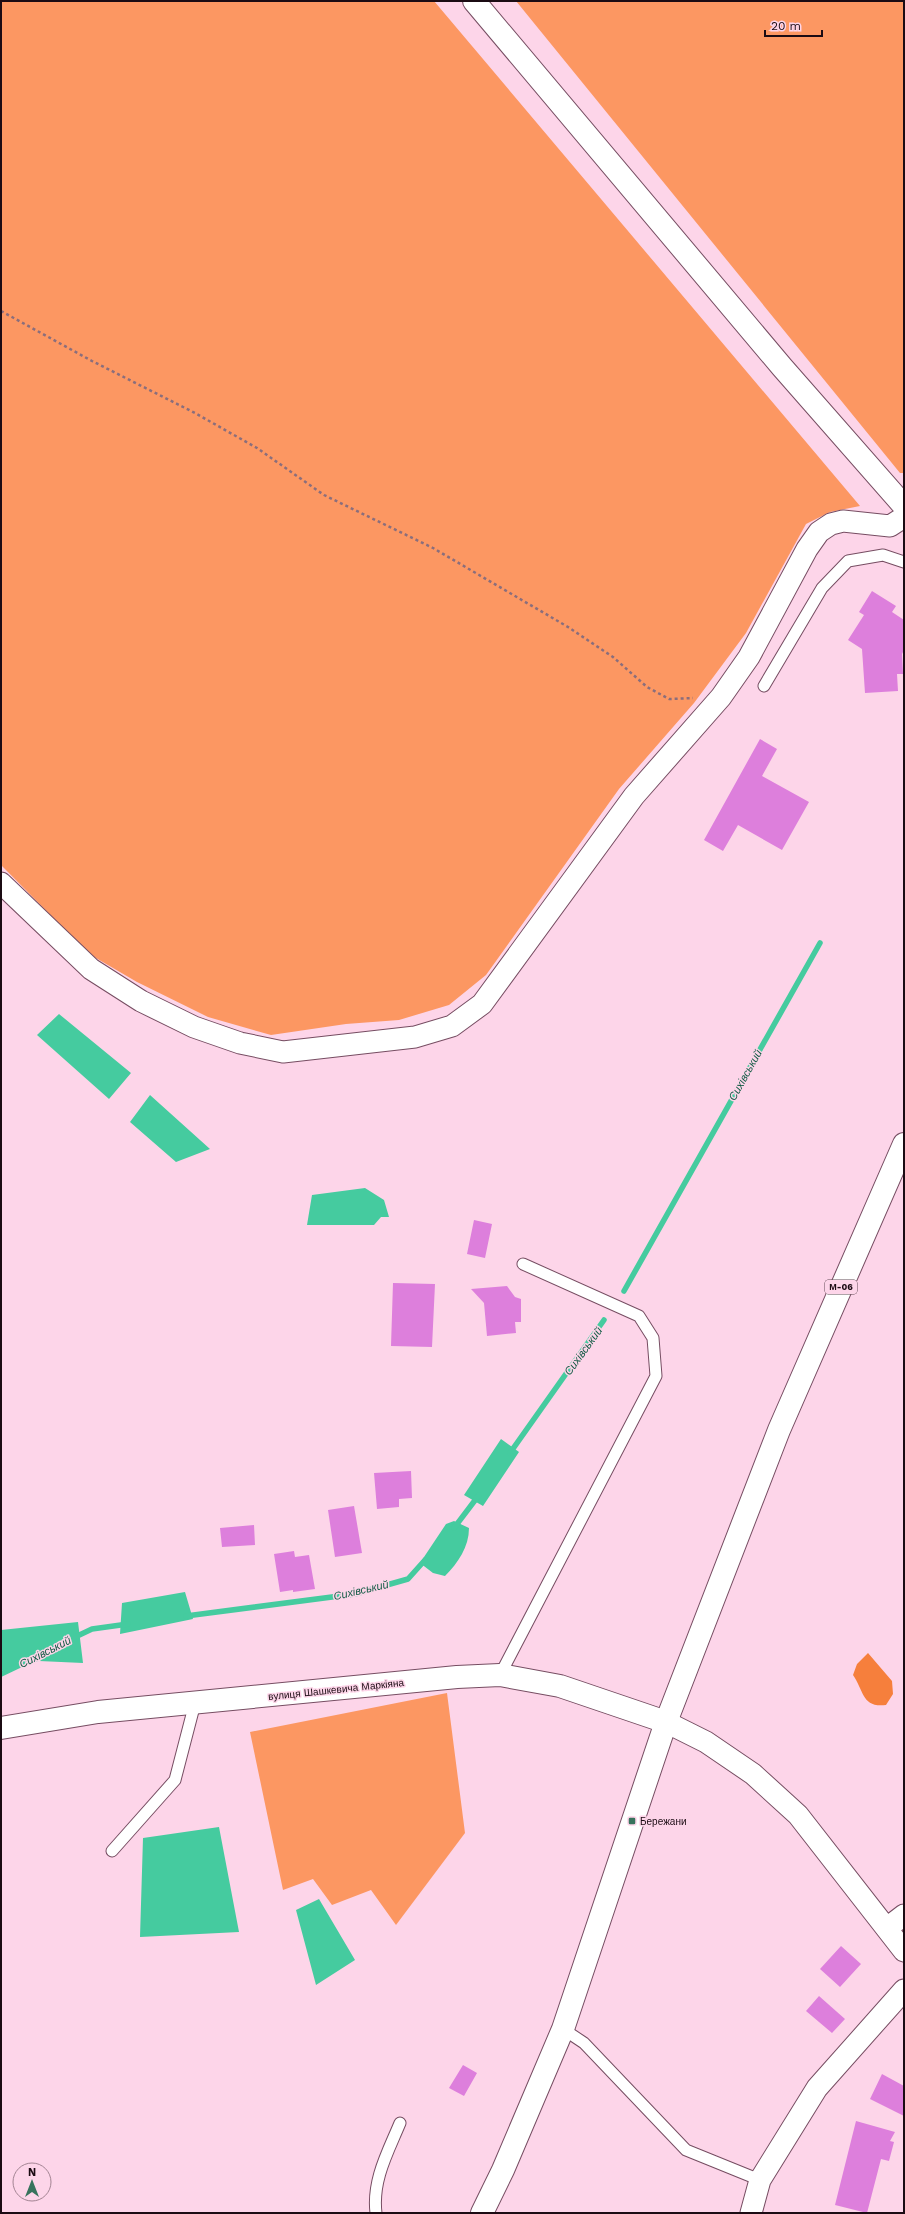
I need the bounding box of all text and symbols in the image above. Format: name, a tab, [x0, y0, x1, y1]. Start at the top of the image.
scale bar	[765, 12, 822, 38]
text: 20 m	[771, 19, 801, 33]
water label: Сихівський	[726, 1047, 765, 1103]
road number: М-06	[825, 1280, 857, 1294]
water label: Сихівський	[562, 1325, 605, 1378]
water label: Сихівський	[332, 1578, 390, 1603]
water label: Сихівський	[17, 1634, 73, 1671]
street label: вулиця Шашкевича Маркіяна	[268, 1677, 405, 1702]
marker: Бережани	[627, 1816, 637, 1826]
place label: Бережани	[640, 1816, 687, 1827]
north arrow	[12, 2162, 52, 2202]
text: N	[28, 2166, 36, 2179]

